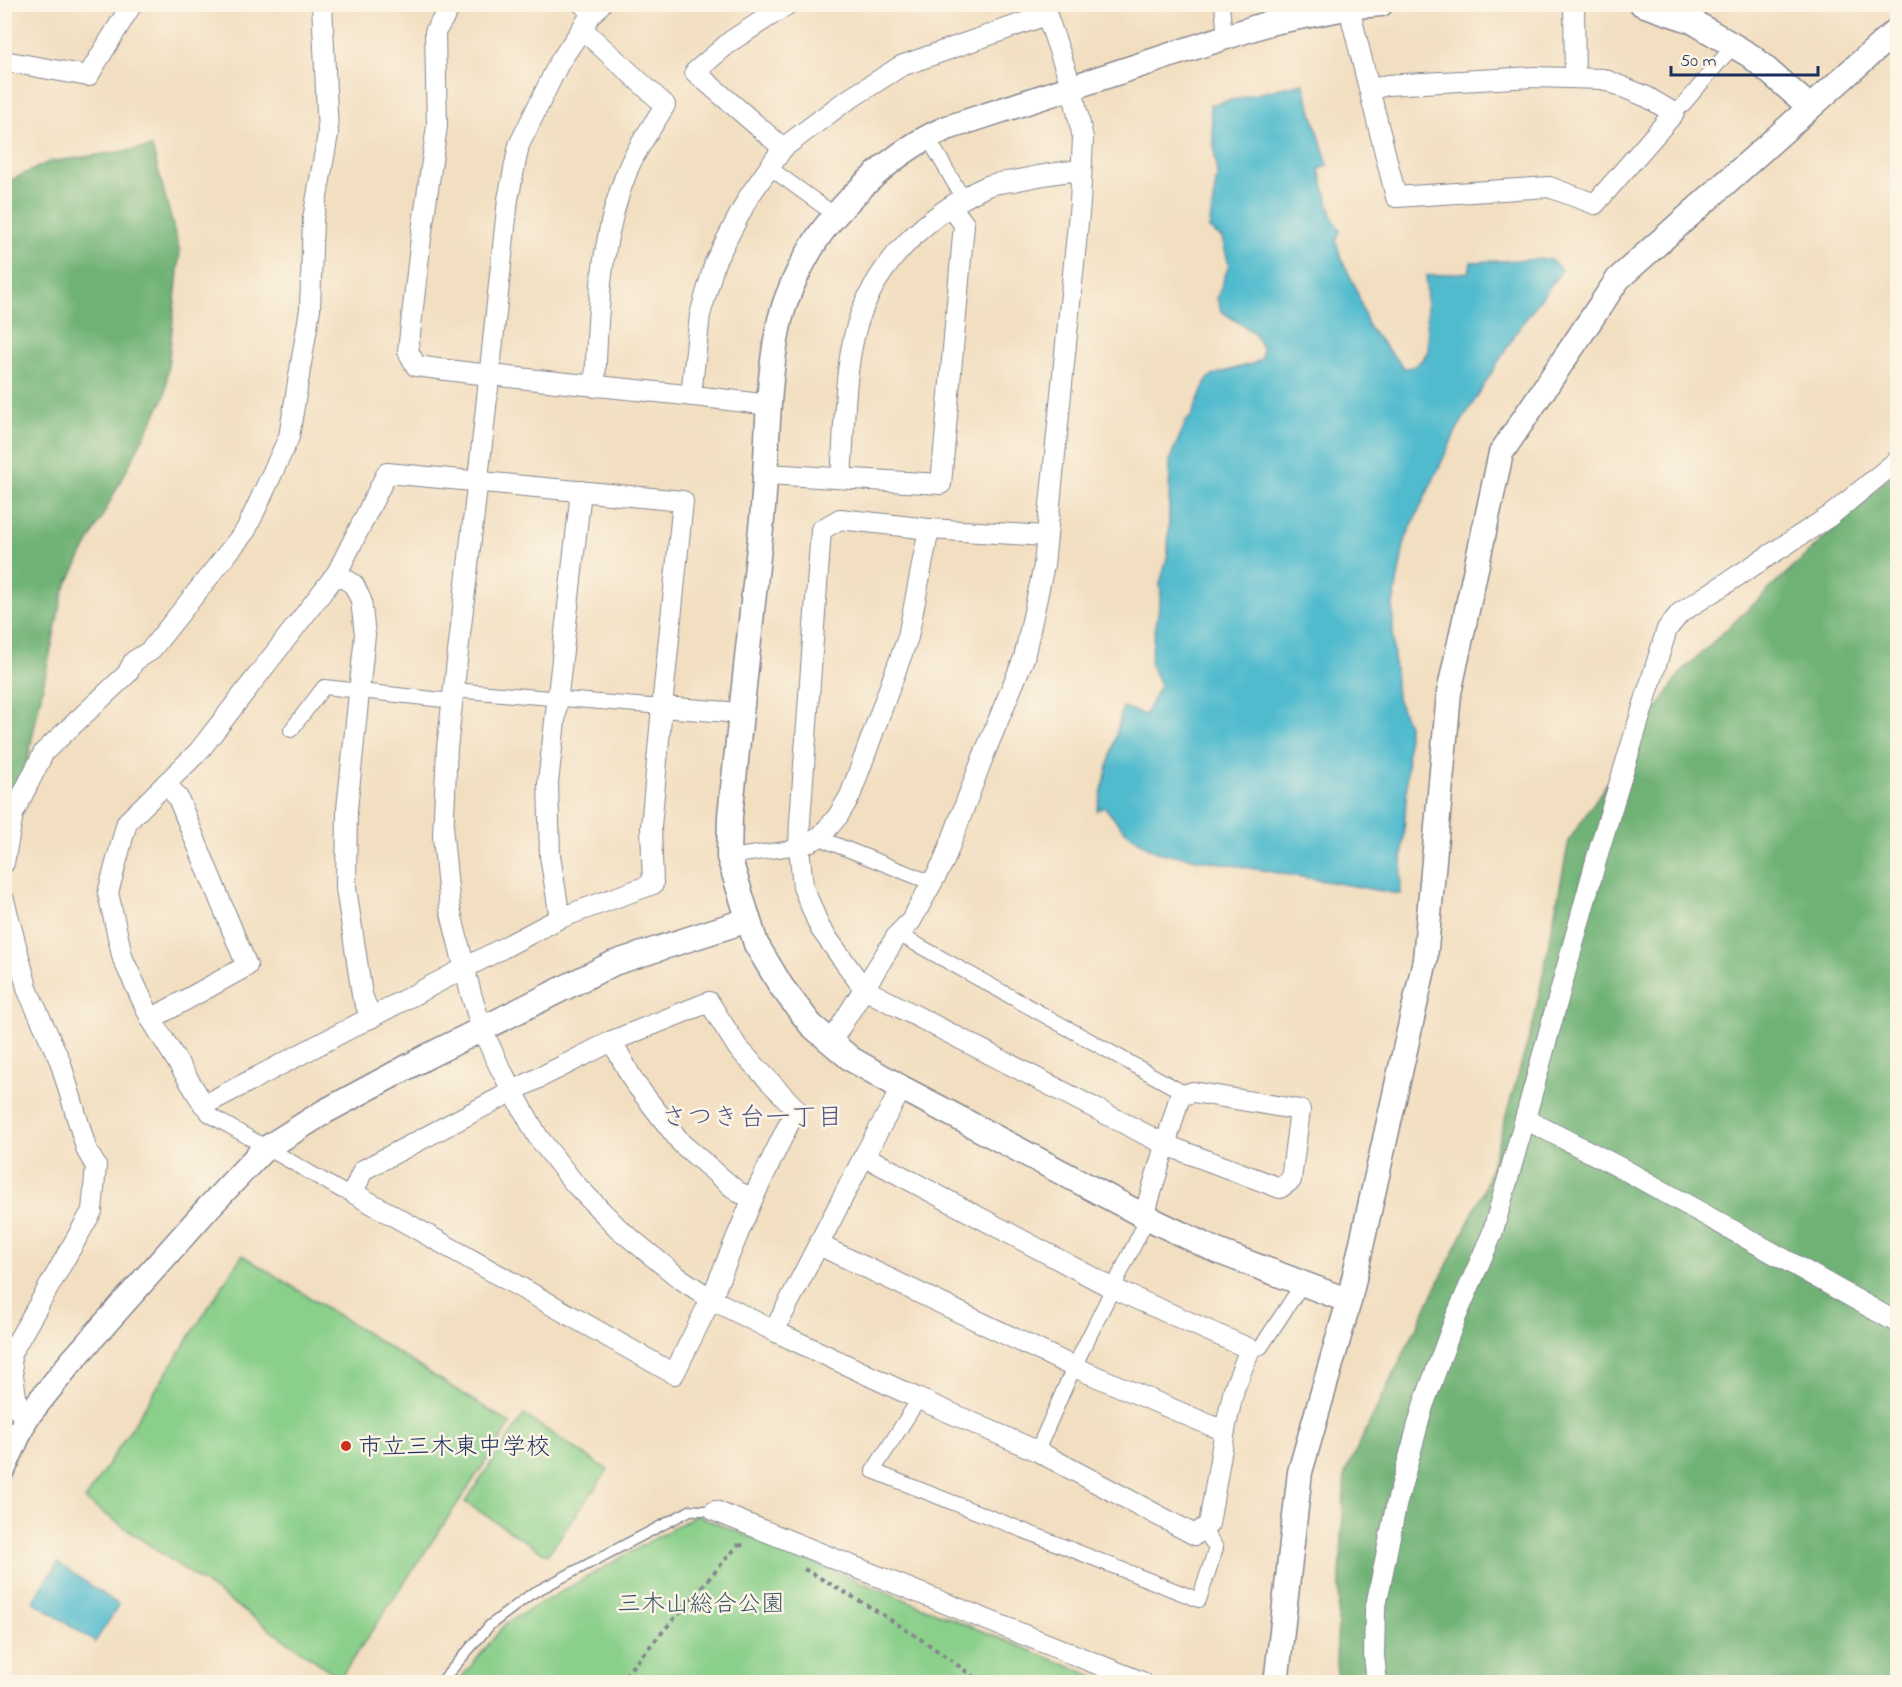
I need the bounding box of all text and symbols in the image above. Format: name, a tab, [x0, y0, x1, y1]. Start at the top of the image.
scale bar	[1671, 39, 1818, 77]
text: 50 m	[1680, 49, 1717, 75]
district label: さつき台一丁目	[661, 1100, 843, 1138]
place label: 市立三木東中学校	[358, 1431, 550, 1466]
marker: 市立三木東中学校	[339, 1439, 353, 1453]
park label: 三木山総合公園	[617, 1588, 785, 1623]

